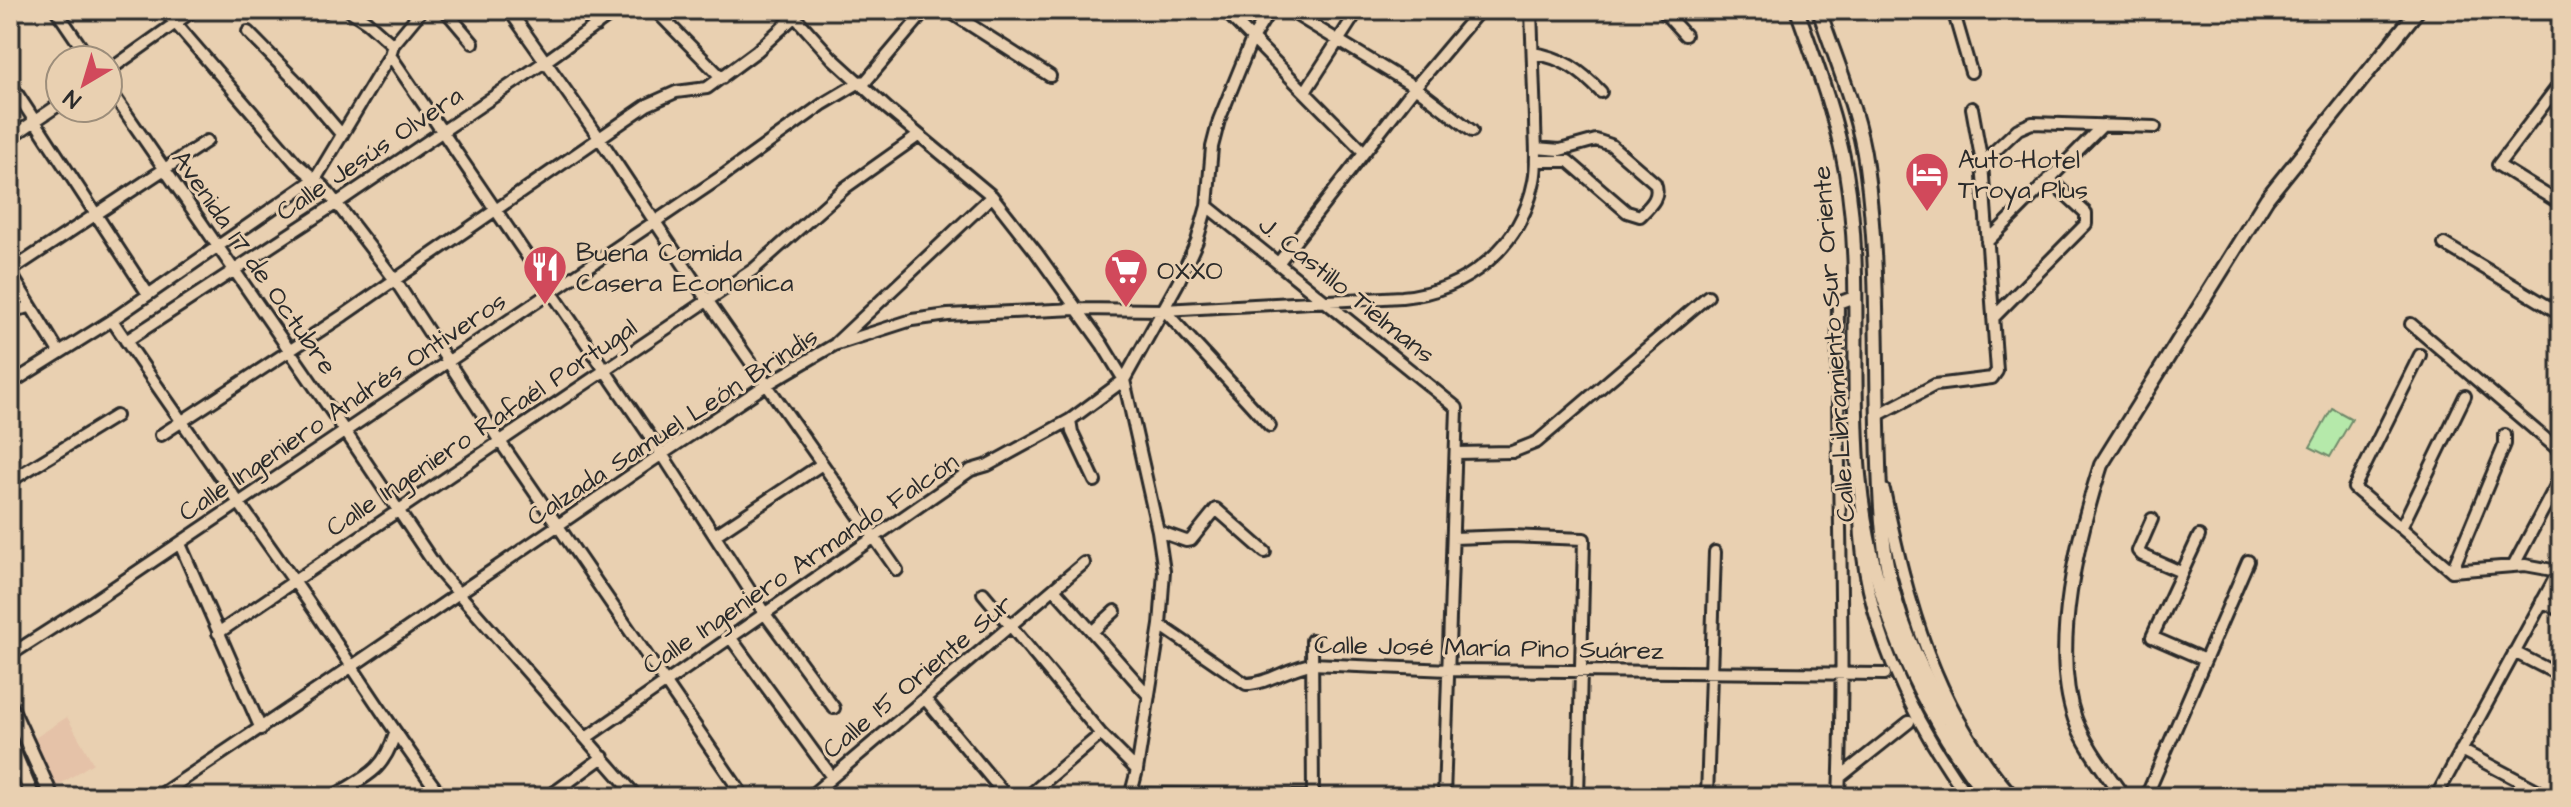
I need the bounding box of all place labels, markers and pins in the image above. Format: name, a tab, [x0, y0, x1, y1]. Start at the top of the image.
place label: Auto-Hotel Troya Plus	[1958, 142, 2088, 210]
hotel icon: Auto-Hotel Troya Plus	[1903, 150, 1951, 213]
place label: Buena Comida Casera Econonica	[576, 235, 793, 301]
restaurant icon: Buena Comida Casera Econonica	[521, 243, 569, 306]
supermarket icon: OXXO	[1102, 246, 1150, 309]
place label: OXXO	[1157, 253, 1223, 289]

